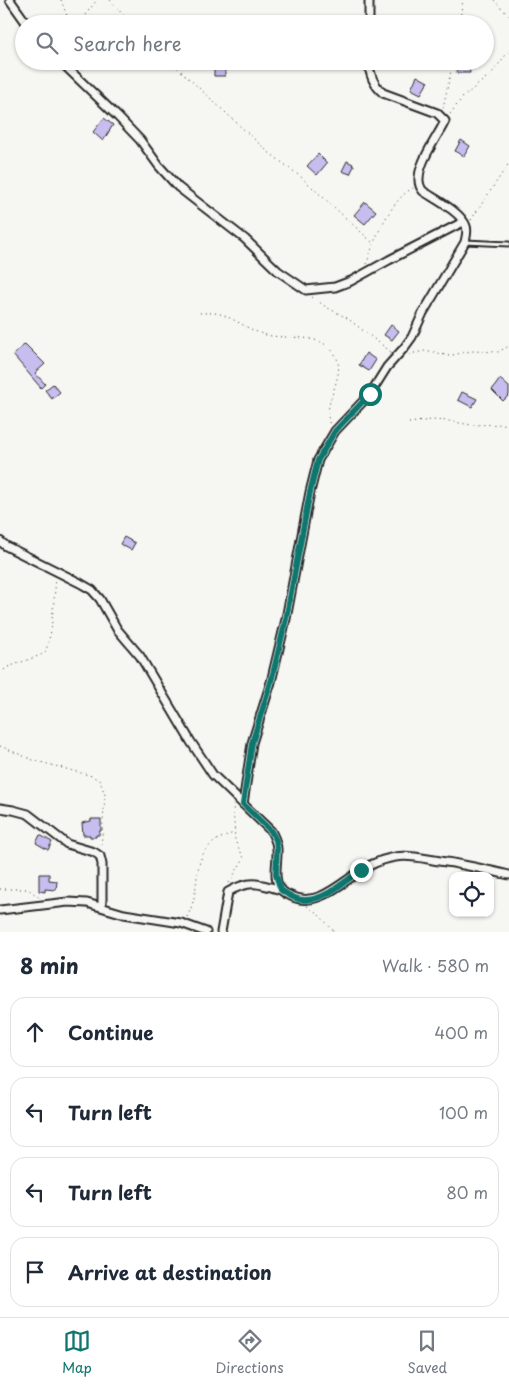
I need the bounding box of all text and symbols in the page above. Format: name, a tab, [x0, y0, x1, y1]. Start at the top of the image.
search box	[15, 15, 494, 70]
icon: search	[33, 29, 61, 57]
text: Search here	[73, 29, 182, 57]
route start	[359, 383, 382, 406]
route end	[350, 859, 373, 882]
map controls	[449, 872, 494, 917]
button: locate	[449, 872, 494, 917]
text: 8 min	[20, 949, 79, 981]
text: Walk · 580 m	[382, 953, 489, 977]
icon: ahead	[21, 1018, 49, 1046]
text: Continue	[68, 1018, 154, 1046]
text: 400 m	[435, 1020, 488, 1044]
icon: left	[21, 1098, 49, 1126]
text: Turn left	[68, 1098, 152, 1126]
text: 100 m	[439, 1100, 488, 1124]
icon: left	[21, 1178, 49, 1206]
text: Turn left	[68, 1178, 152, 1206]
text: 80 m	[446, 1180, 488, 1204]
icon: arrive	[21, 1258, 49, 1286]
text: Arrive at destination	[68, 1258, 272, 1286]
tab: Map	[62, 1327, 92, 1378]
tab: Directions	[216, 1327, 284, 1378]
tab: Saved	[407, 1327, 447, 1378]

